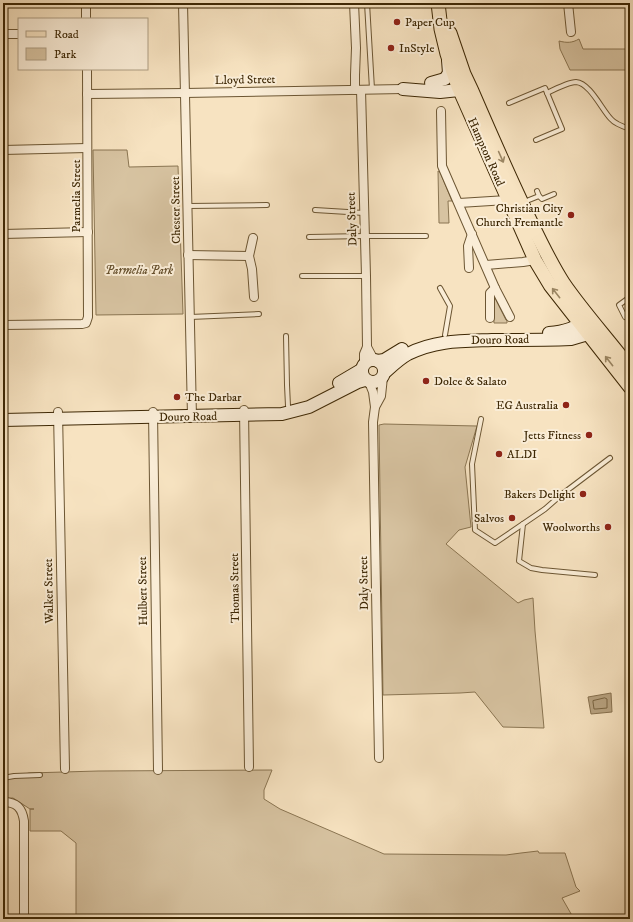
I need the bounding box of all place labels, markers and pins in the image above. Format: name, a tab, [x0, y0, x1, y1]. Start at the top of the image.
place label: Paper Cup	[405, 15, 455, 30]
marker: Paper Cup	[392, 17, 402, 27]
place label: InStyle	[399, 41, 434, 56]
marker: InStyle	[386, 43, 396, 53]
place label: Christian City Church Fremantle	[476, 201, 563, 230]
marker: Christian City Church Fremantle	[566, 210, 576, 220]
place label: Dolce & Salato	[434, 374, 507, 389]
marker: Dolce & Salato	[421, 376, 431, 386]
place label: The Darbar	[185, 390, 242, 405]
marker: The Darbar	[172, 392, 182, 402]
place label: EG Australia	[496, 398, 559, 413]
marker: EG Australia	[561, 400, 571, 410]
place label: Jetts Fitness	[523, 428, 581, 443]
marker: Jetts Fitness	[584, 430, 594, 440]
place label: ALDI	[507, 447, 537, 462]
marker: ALDI	[494, 449, 504, 459]
place label: Bakers Delight	[504, 487, 575, 502]
marker: Bakers Delight	[578, 489, 588, 499]
place label: Salvos	[474, 511, 504, 526]
marker: Salvos	[507, 513, 517, 523]
place label: Woolworths	[541, 520, 600, 535]
marker: Woolworths	[603, 522, 613, 532]

